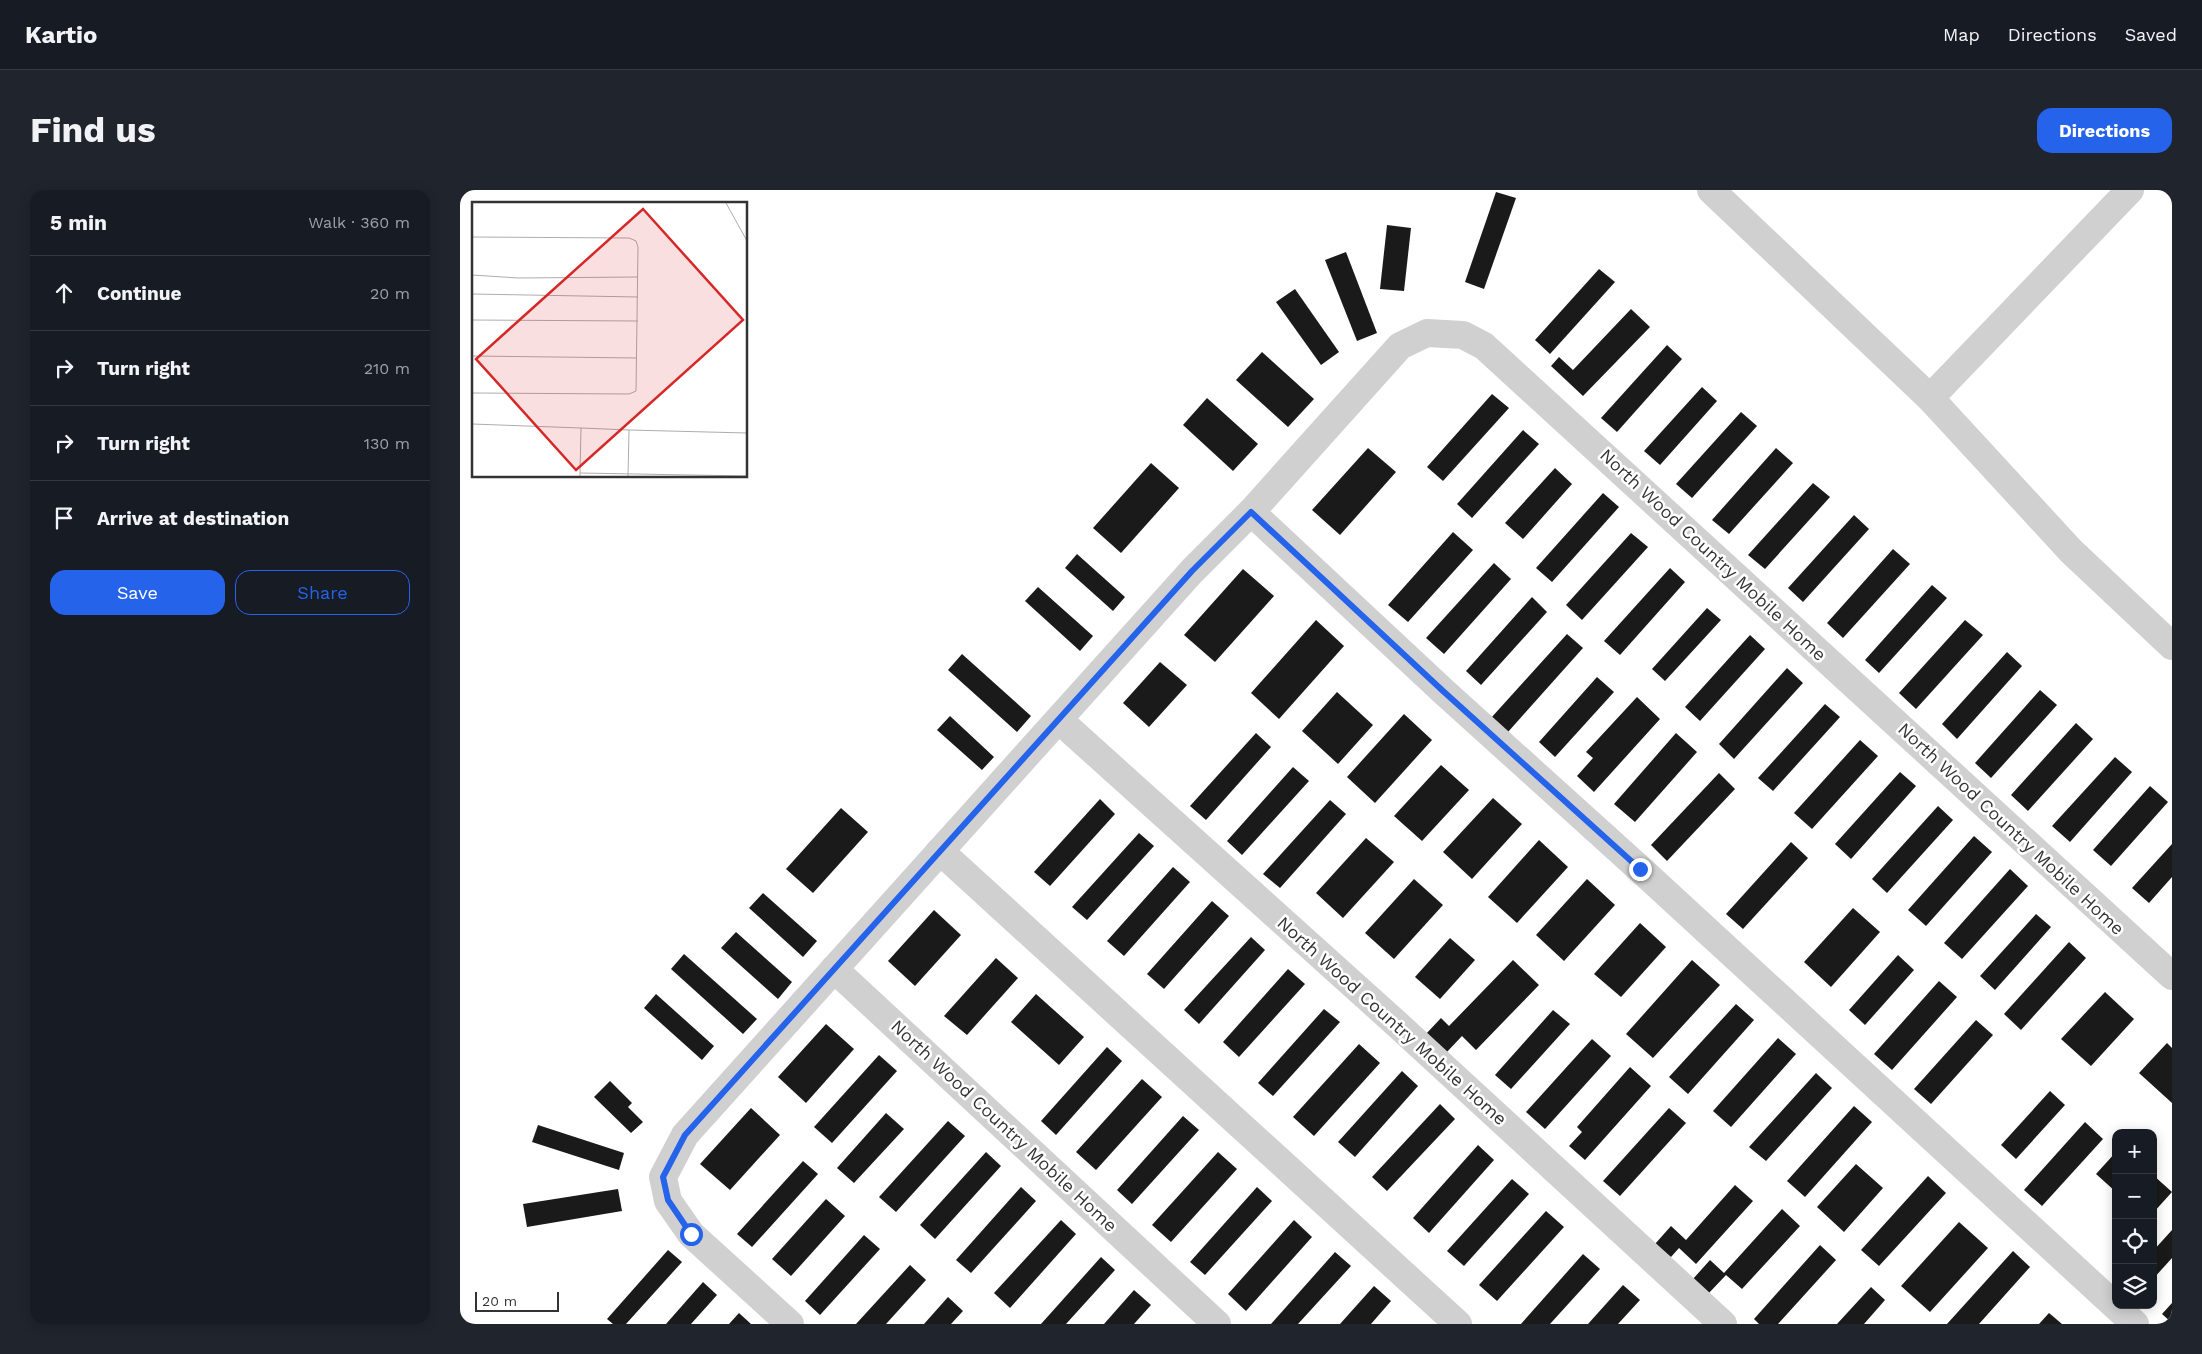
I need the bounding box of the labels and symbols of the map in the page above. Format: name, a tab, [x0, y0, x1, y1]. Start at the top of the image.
inset map	[472, 202, 748, 478]
street label: North Wood Country Mobile Home	[1596, 444, 1831, 665]
street label: North Wood Country Mobile Home	[1894, 718, 2129, 939]
route end	[1629, 858, 1652, 881]
street label: North Wood Country Mobile Home	[1273, 912, 1511, 1129]
street label: North Wood Country Mobile Home	[887, 1015, 1122, 1236]
route start	[680, 1223, 703, 1246]
scale bar	[475, 1289, 559, 1312]

